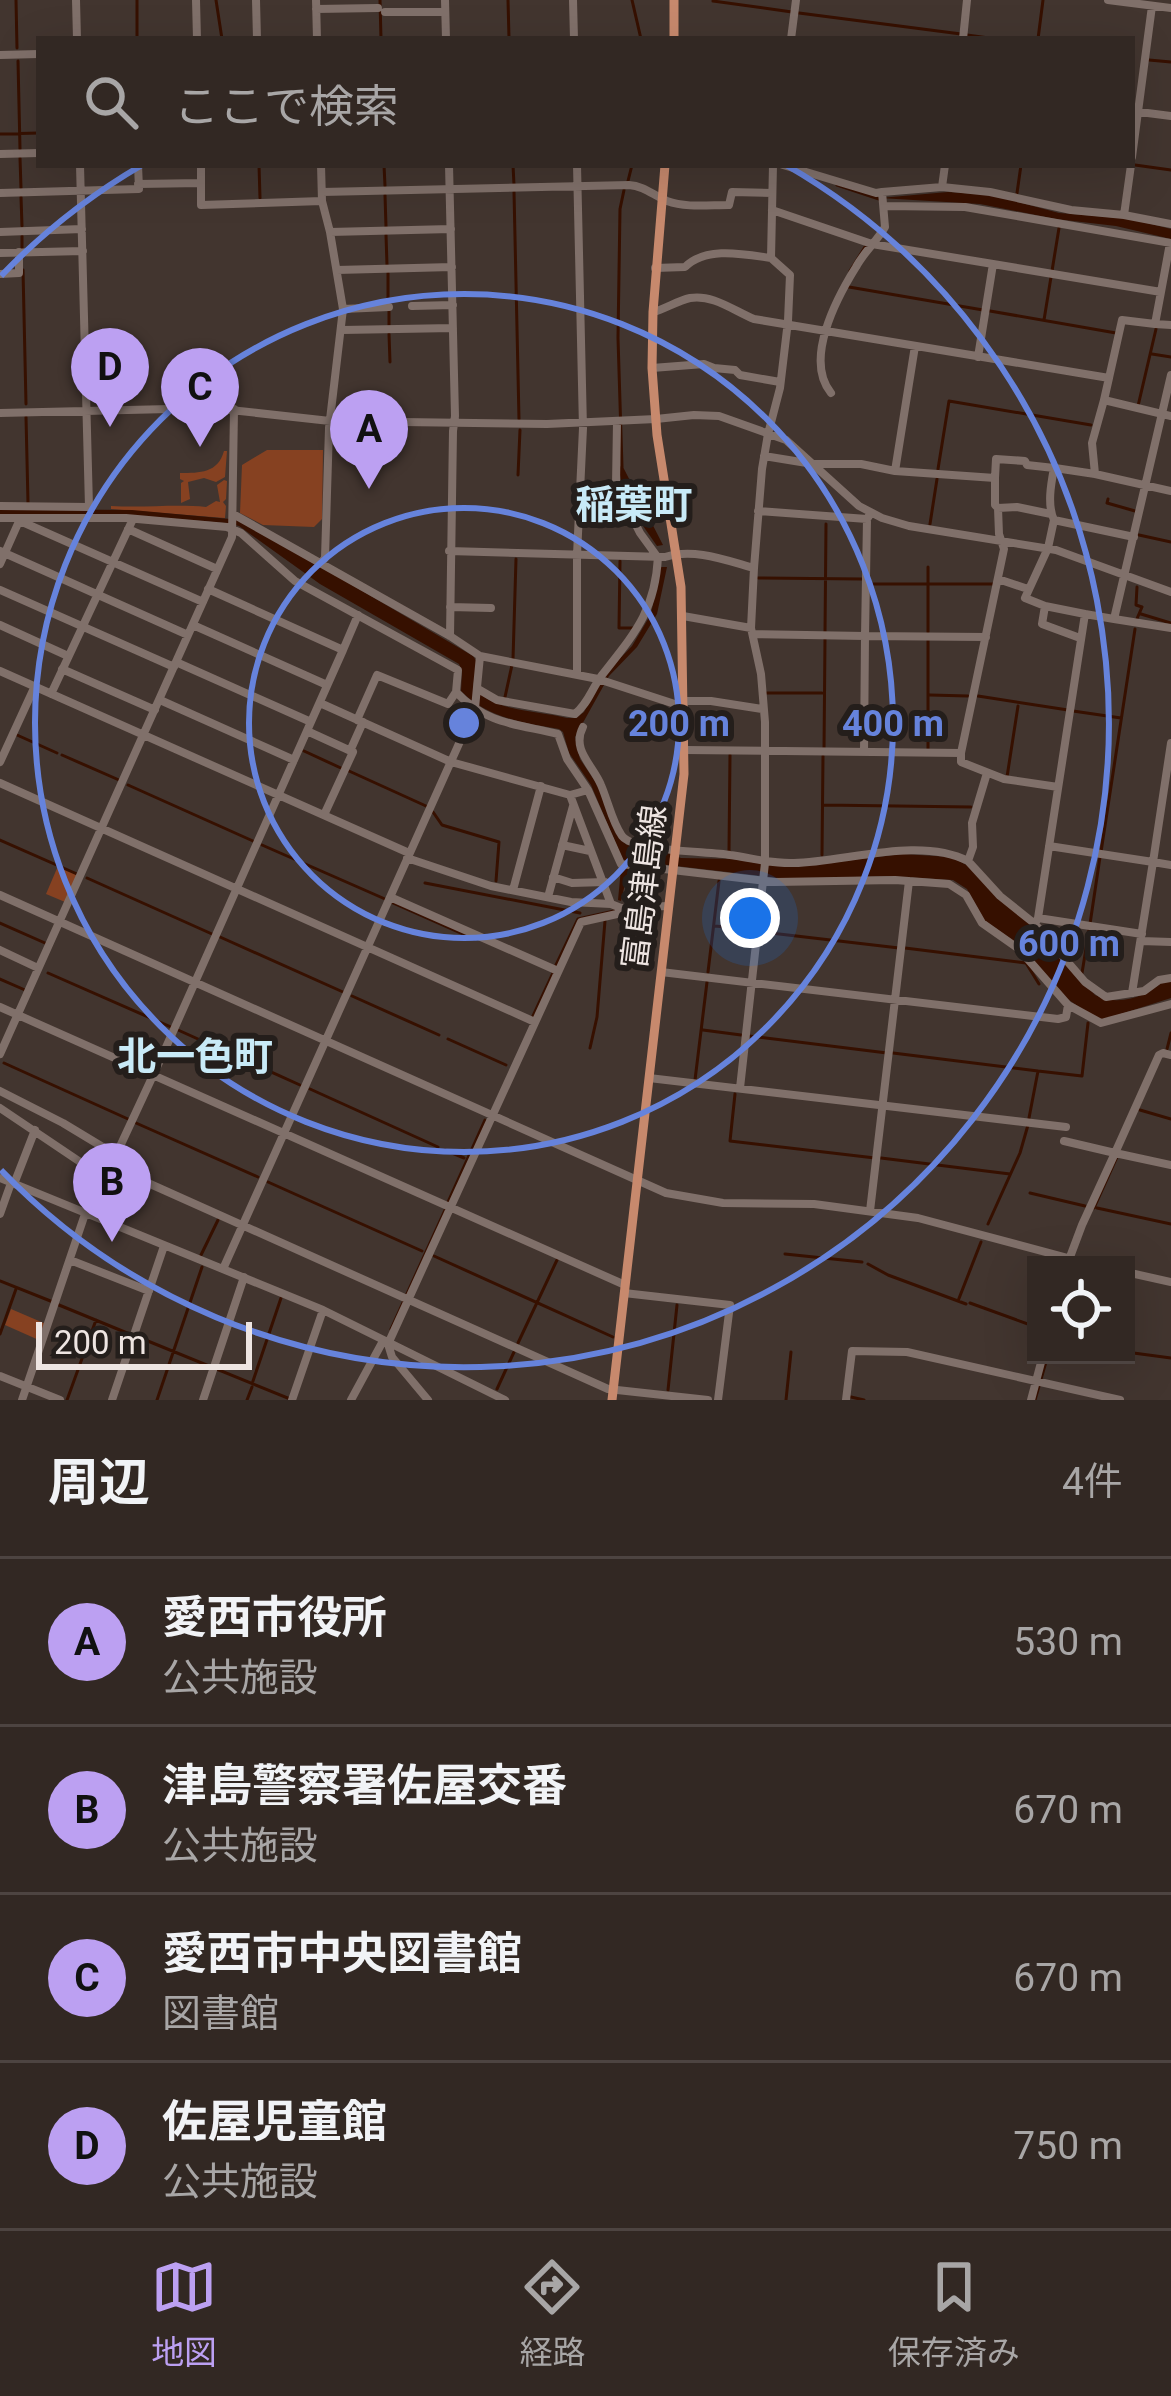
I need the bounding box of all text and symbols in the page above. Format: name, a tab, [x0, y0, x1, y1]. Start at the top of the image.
search box	[36, 36, 1135, 168]
icon: search	[78, 69, 144, 135]
text: ここで検索	[174, 80, 399, 133]
pin: D	[71, 328, 149, 427]
pin: C	[161, 348, 239, 447]
pin: A	[330, 390, 408, 489]
district label: 稲葉町	[575, 482, 693, 528]
centre of rings	[443, 702, 485, 744]
text: 200 m	[628, 703, 730, 745]
text: 400 m	[842, 703, 944, 745]
street label: 富島津島線	[615, 803, 673, 971]
your location	[720, 888, 780, 948]
text: 600 m	[1018, 923, 1120, 965]
district label: 北一色町	[117, 1034, 273, 1080]
pin: B	[73, 1143, 151, 1242]
map controls	[1027, 1256, 1135, 1364]
button: locate	[1027, 1256, 1135, 1364]
scale bar	[36, 1316, 252, 1369]
text: 200 m	[54, 1323, 147, 1362]
text: 周辺	[48, 1453, 150, 1512]
text: 4件	[1062, 1459, 1123, 1505]
text: 愛西市役所	[162, 1591, 387, 1644]
text: A	[74, 1619, 100, 1665]
text: 530 m	[1013, 1619, 1123, 1665]
text: 公共施設	[162, 1655, 318, 1701]
text: 津島警察署佐屋交番	[162, 1759, 567, 1812]
text: B	[75, 1787, 99, 1833]
text: 670 m	[1013, 1787, 1123, 1833]
text: 公共施設	[162, 1823, 318, 1869]
text: 愛西市中央図書館	[162, 1927, 522, 1980]
text: C	[74, 1955, 100, 2001]
text: 670 m	[1013, 1955, 1123, 2001]
text: 図書館	[162, 1991, 279, 2037]
text: 佐屋児童館	[162, 2095, 387, 2148]
text: D	[74, 2123, 100, 2169]
text: 750 m	[1013, 2123, 1123, 2169]
text: 公共施設	[162, 2159, 318, 2205]
tab: 地図	[151, 2254, 217, 2374]
tab: 経路	[519, 2254, 585, 2374]
tab: 保存済み	[888, 2254, 1020, 2374]

